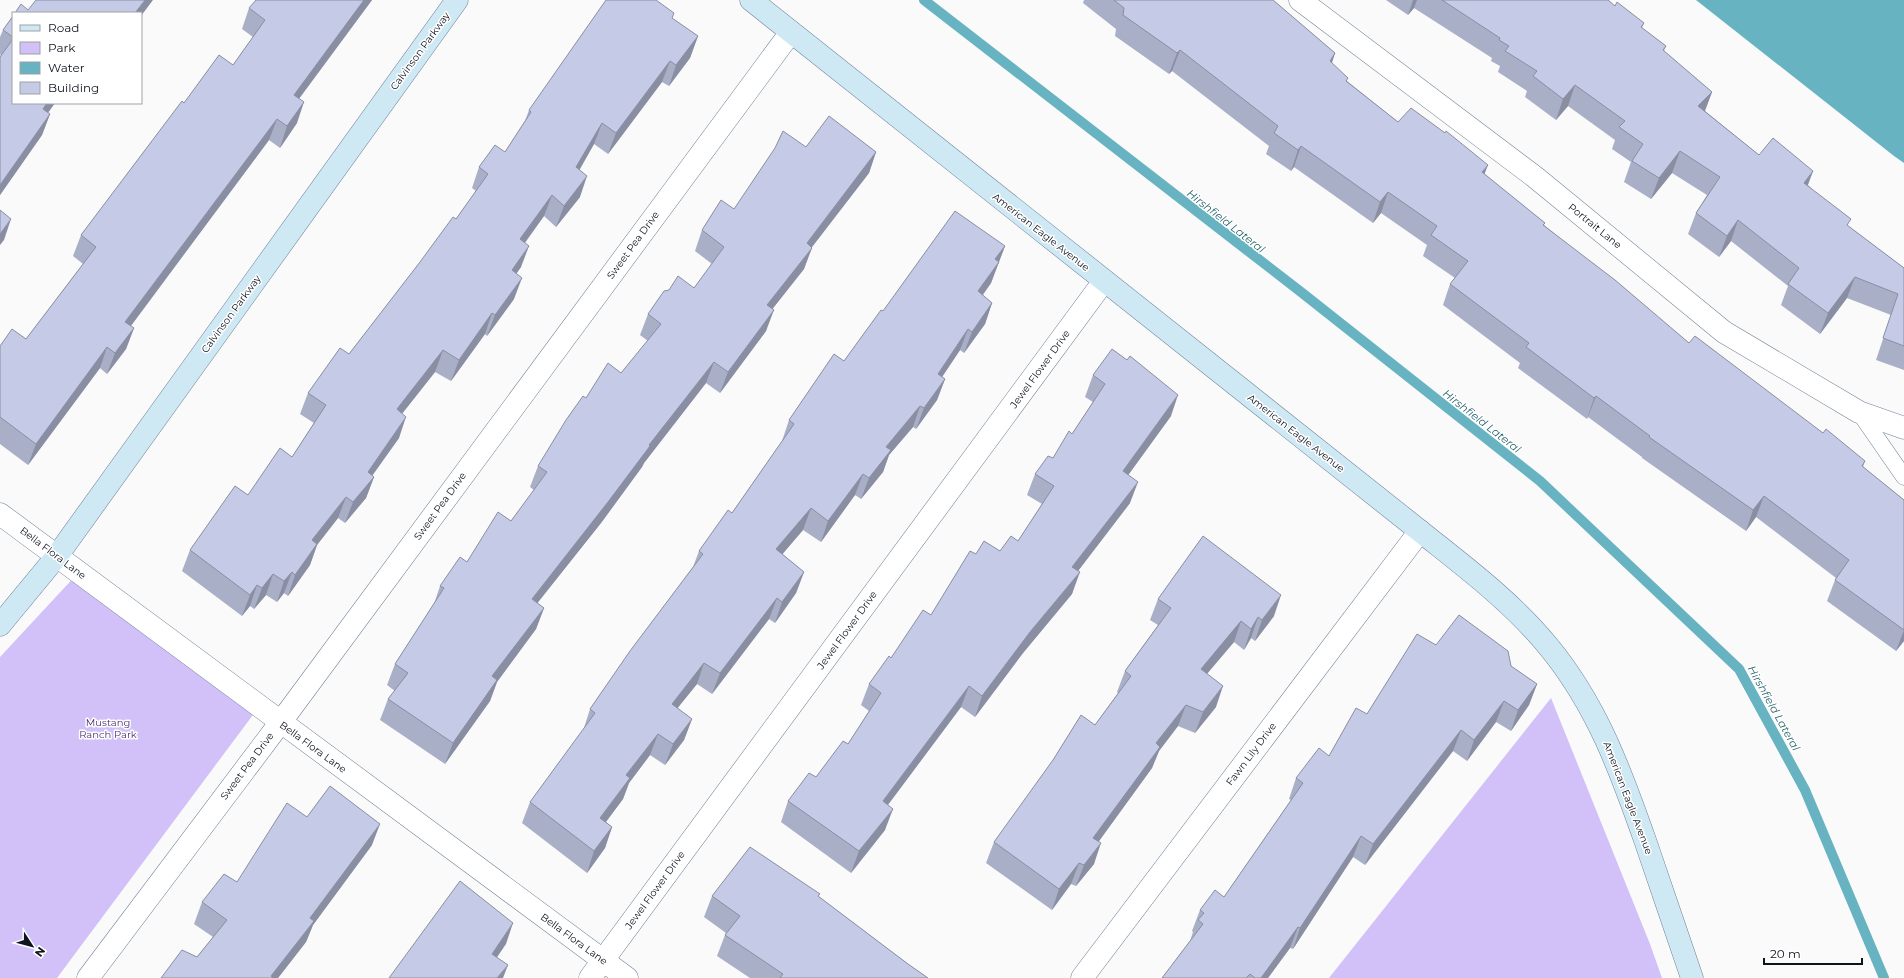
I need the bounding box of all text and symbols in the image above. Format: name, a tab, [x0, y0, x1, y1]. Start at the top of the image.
street label: Calvinson Parkway	[387, 9, 453, 93]
legend	[12, 12, 142, 104]
text: Road	[48, 20, 79, 35]
text: Park	[48, 40, 76, 55]
text: Water	[48, 60, 85, 75]
text: Building	[48, 80, 99, 95]
water label: Hirshfield Lateral	[1184, 186, 1268, 256]
street label: American Eagle Avenue	[990, 190, 1092, 274]
street label: Portrait Lane	[1566, 201, 1624, 251]
street label: Sweet Pea Drive	[604, 208, 662, 282]
street label: Calvinson Parkway	[198, 272, 264, 356]
street label: Jewel Flower Drive	[1007, 327, 1073, 411]
water label: Hirshfield Lateral	[1440, 386, 1524, 456]
street label: American Eagle Avenue	[1245, 391, 1347, 475]
street label: Sweet Pea Drive	[411, 469, 469, 543]
street label: Bella Flora Lane	[17, 524, 89, 582]
street label: Jewel Flower Drive	[814, 588, 880, 672]
water label: Hirshfield Lateral	[1745, 663, 1803, 753]
park label: Mustang Ranch Park	[79, 716, 137, 741]
street label: Bella Flora Lane	[277, 718, 349, 776]
street label: Fawn Lily Drive	[1223, 720, 1279, 788]
street label: Sweet Pea Drive	[217, 730, 277, 802]
street label: American Eagle Avenue	[1600, 740, 1656, 856]
street label: Jewel Flower Drive	[622, 848, 688, 932]
street label: Bella Flora Lane	[538, 910, 610, 968]
north arrow	[12, 926, 52, 966]
scale bar	[1764, 940, 1862, 966]
text: N	[32, 944, 48, 960]
text: 20 m	[1770, 946, 1801, 961]

